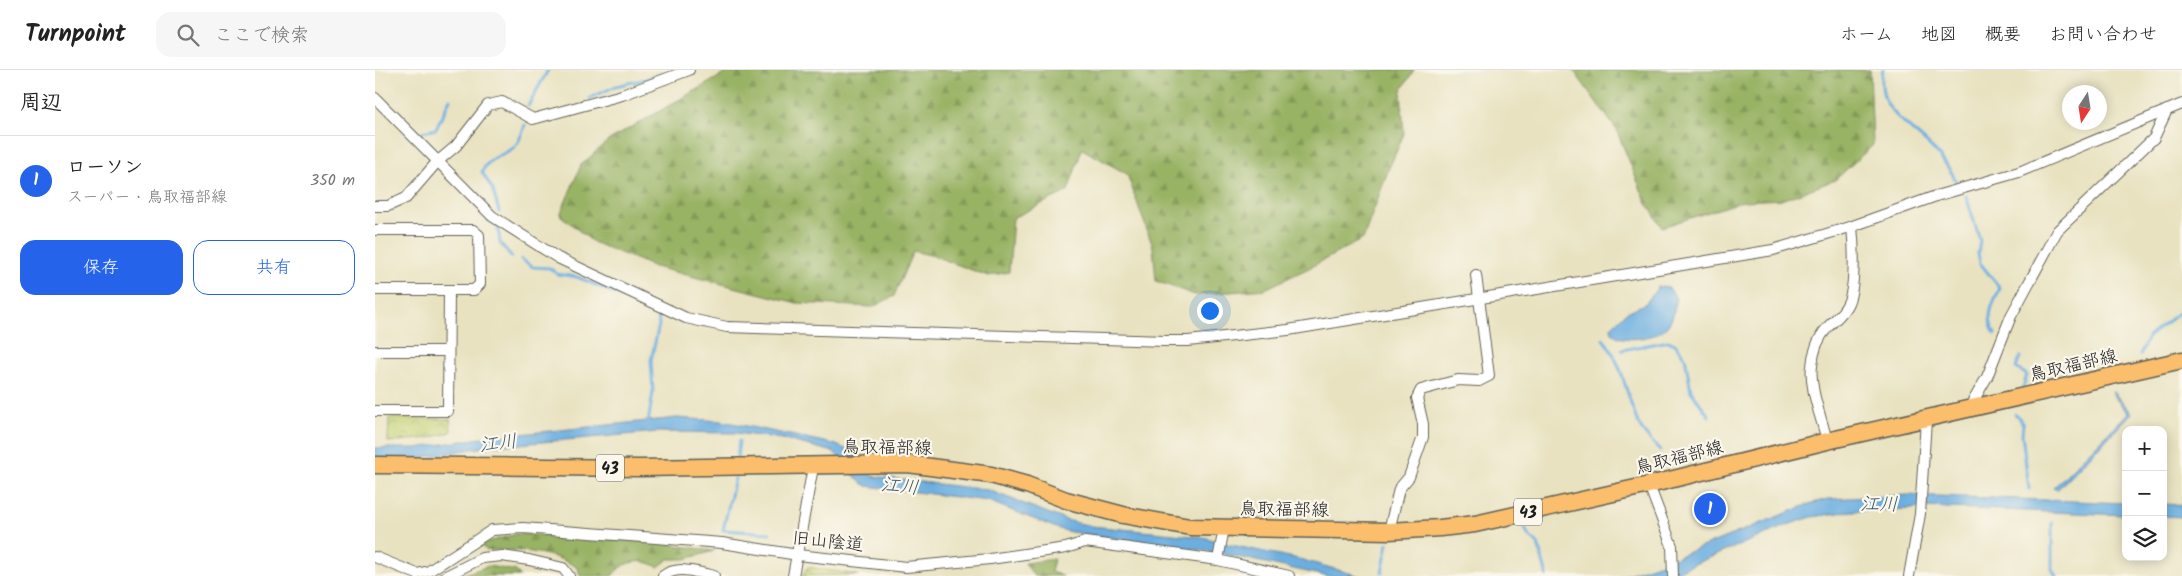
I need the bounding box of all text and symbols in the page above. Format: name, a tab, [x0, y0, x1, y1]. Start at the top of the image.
search box	[156, 12, 506, 57]
text: Turnpoint	[25, 15, 126, 54]
icon: search	[174, 21, 202, 49]
text: ここで検索	[214, 21, 309, 51]
text: ホーム	[1840, 21, 1893, 50]
text: 地図	[1921, 21, 1957, 50]
text: 概要	[1985, 21, 2021, 50]
text: お問い合わせ	[2049, 21, 2157, 50]
north arrow	[2062, 85, 2107, 130]
text: 周辺	[20, 87, 62, 120]
text: ローソン	[67, 153, 143, 183]
text: 1	[34, 168, 38, 193]
text: 350 m	[310, 168, 355, 193]
text: スーパー · 鳥取福部線	[67, 185, 227, 210]
button: 保存	[20, 240, 183, 295]
button: 共有	[193, 240, 355, 295]
your location	[1197, 298, 1223, 324]
street label: 鳥取福部線	[2026, 342, 2120, 391]
map controls	[2122, 426, 2167, 561]
button: +	[2122, 426, 2167, 471]
water label: 江川	[478, 427, 519, 461]
street label: 鳥取福部線	[842, 433, 932, 464]
street label: 鳥取福部線	[1632, 433, 1727, 483]
road number: 43	[596, 454, 624, 482]
water label: 江川	[879, 470, 920, 504]
button: −	[2122, 471, 2167, 516]
pin: 1	[1694, 490, 1726, 528]
water label: 江川	[1860, 490, 1898, 520]
street label: 鳥取福部線	[1239, 495, 1329, 526]
road number: 43	[1514, 498, 1542, 526]
button: layers	[2122, 516, 2167, 561]
street label: 旧山陰道	[791, 524, 865, 561]

